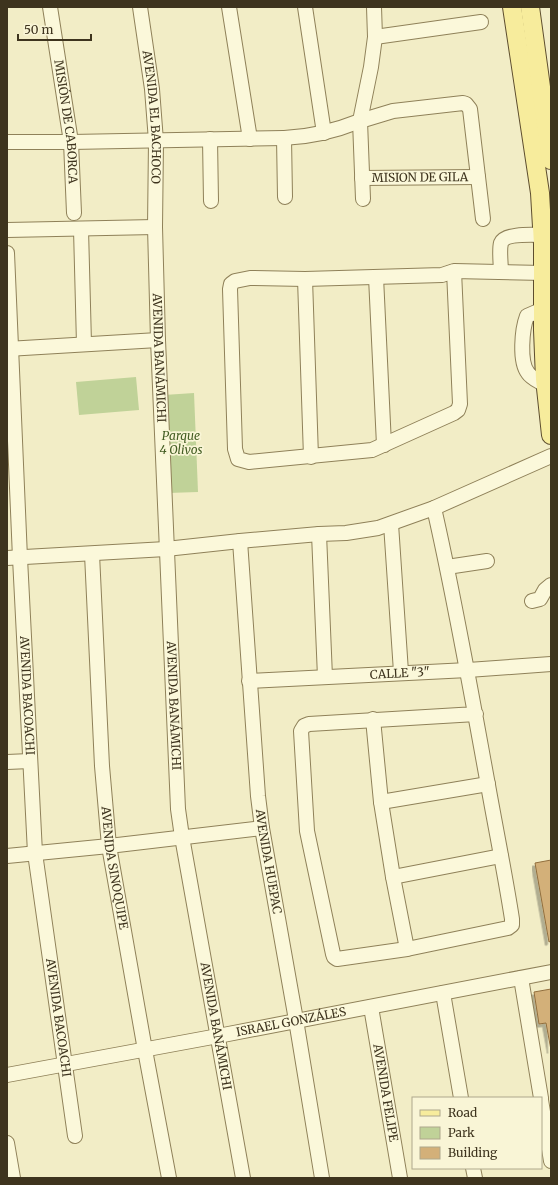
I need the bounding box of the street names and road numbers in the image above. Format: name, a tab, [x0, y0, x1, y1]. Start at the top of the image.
street label: AVENIDA EL BACHOCO	[139, 48, 164, 184]
street label: MISIÓN DE CABORCA	[51, 59, 81, 185]
street label: MISION DE GILA	[372, 169, 469, 185]
street label: AVENIDA BANÁMICHI	[150, 292, 170, 423]
street label: AVENIDA BACOACHI	[17, 634, 38, 756]
street label: AVENIDA BANÁMICHI	[164, 639, 184, 771]
street label: CALLE "3"	[370, 664, 430, 682]
street label: AVENIDA SINOQUIPE	[98, 805, 132, 931]
street label: AVENIDA HUEPAC	[253, 807, 285, 915]
street label: AVENIDA BACOACHI	[43, 956, 75, 1078]
street label: AVENIDA BANÁMICHI	[197, 960, 235, 1091]
street label: ISRAEL GONZÁLES	[235, 1004, 347, 1039]
street label: AVENIDA FELIPE	[370, 1042, 402, 1143]

